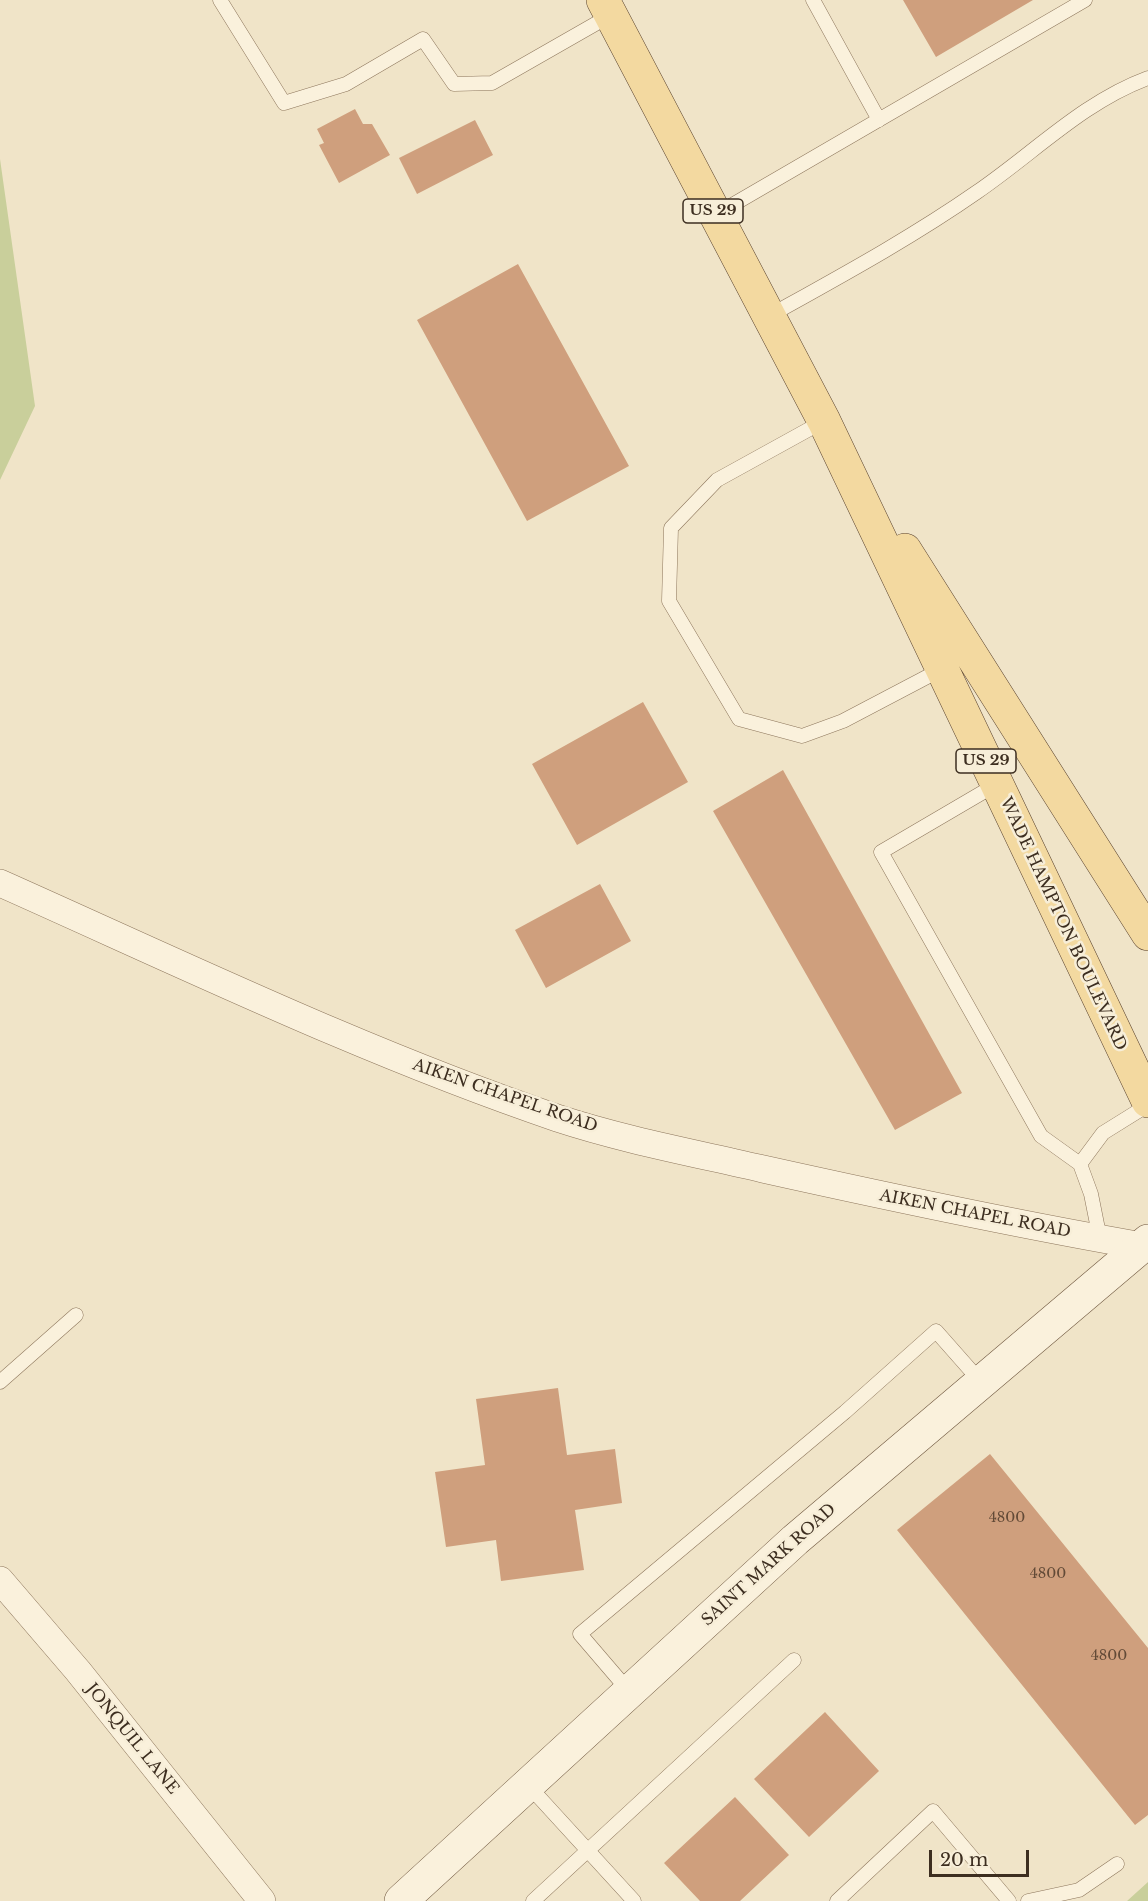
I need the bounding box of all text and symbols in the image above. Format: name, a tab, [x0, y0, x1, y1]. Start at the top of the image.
road number: US 29	[683, 199, 743, 223]
road number: US 29	[956, 749, 1016, 773]
street label: WADE HAMPTON BOULEVARD	[996, 794, 1130, 1054]
street label: AIKEN CHAPEL ROAD	[410, 1055, 600, 1137]
street label: AIKEN CHAPEL ROAD	[878, 1186, 1072, 1242]
street label: SAINT MARK ROAD	[698, 1500, 840, 1630]
house number: 4800	[989, 1510, 1025, 1526]
house number: 4800	[1030, 1566, 1066, 1582]
house number: 4800	[1091, 1648, 1127, 1664]
street label: JONQUIL LANE	[81, 1680, 183, 1798]
scale bar	[932, 1838, 1032, 1876]
text: 20 m	[940, 1849, 988, 1871]

